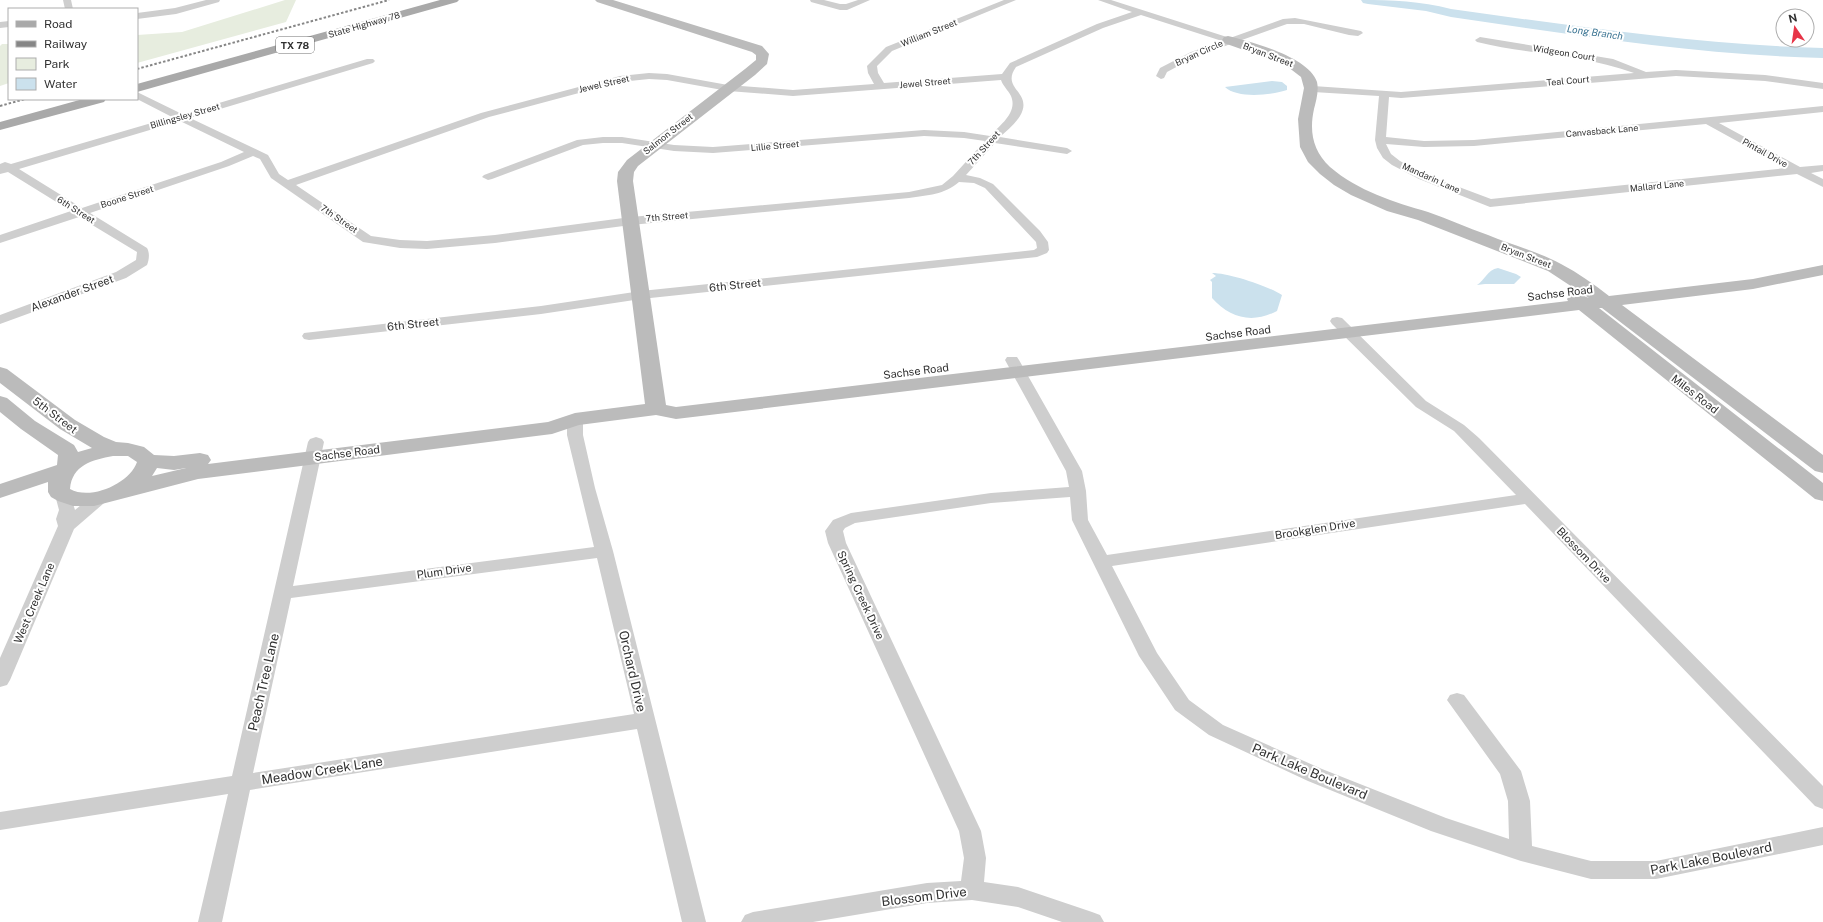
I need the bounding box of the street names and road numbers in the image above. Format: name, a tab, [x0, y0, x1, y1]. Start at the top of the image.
street label: State Highway 78	[327, 9, 401, 40]
street label: William Street	[899, 16, 959, 49]
road number: TX 78	[276, 37, 314, 53]
street label: Bryan Circle	[1173, 37, 1224, 68]
street label: Bryan Street	[1241, 40, 1295, 69]
street label: Widgeon Court	[1532, 42, 1596, 63]
street label: Jewel Street	[577, 72, 631, 95]
street label: Teal Court	[1546, 73, 1590, 88]
street label: Jewel Street	[899, 75, 952, 90]
street label: Billingsley Street	[149, 100, 221, 131]
street label: Salmon Street	[641, 110, 695, 156]
street label: Canvasback Lane	[1565, 122, 1639, 139]
street label: 7th Street	[965, 128, 1002, 167]
street label: Pintail Drive	[1741, 136, 1790, 170]
street label: Lillie Street	[750, 138, 800, 153]
street label: Mandarin Lane	[1401, 160, 1462, 195]
street label: Mallard Lane	[1629, 177, 1685, 194]
street label: Boone Street	[99, 183, 155, 210]
street label: 6th Street	[55, 194, 98, 226]
street label: 7th Street	[319, 202, 360, 235]
street label: 7th Street	[645, 209, 689, 224]
street label: Bryan Street	[1499, 241, 1553, 270]
street label: Alexander Street	[29, 272, 115, 314]
street label: 6th Street	[708, 276, 762, 294]
street label: Sachse Road	[1526, 283, 1594, 303]
street label: 6th Street	[386, 315, 440, 333]
street label: Sachse Road	[1204, 323, 1272, 343]
street label: Sachse Road	[882, 361, 950, 381]
street label: Miles Road	[1669, 372, 1721, 416]
street label: 5th Street	[30, 394, 80, 436]
street label: Sachse Road	[313, 443, 381, 463]
street label: Brookglen Drive	[1274, 517, 1356, 541]
street label: Blossom Drive	[1555, 525, 1613, 585]
street label: Spring Creek Drive	[835, 549, 887, 641]
street label: West Creek Lane	[12, 561, 56, 645]
street label: Plum Drive	[416, 561, 472, 581]
street label: Orchard Drive	[616, 629, 649, 713]
street label: Peach Tree Lane	[245, 632, 282, 732]
street label: Park Lake Boulevard	[1250, 740, 1370, 803]
street label: Meadow Creek Lane	[260, 753, 384, 787]
street label: Park Lake Boulevard	[1649, 839, 1773, 878]
street label: Blossom Drive	[881, 884, 967, 909]

